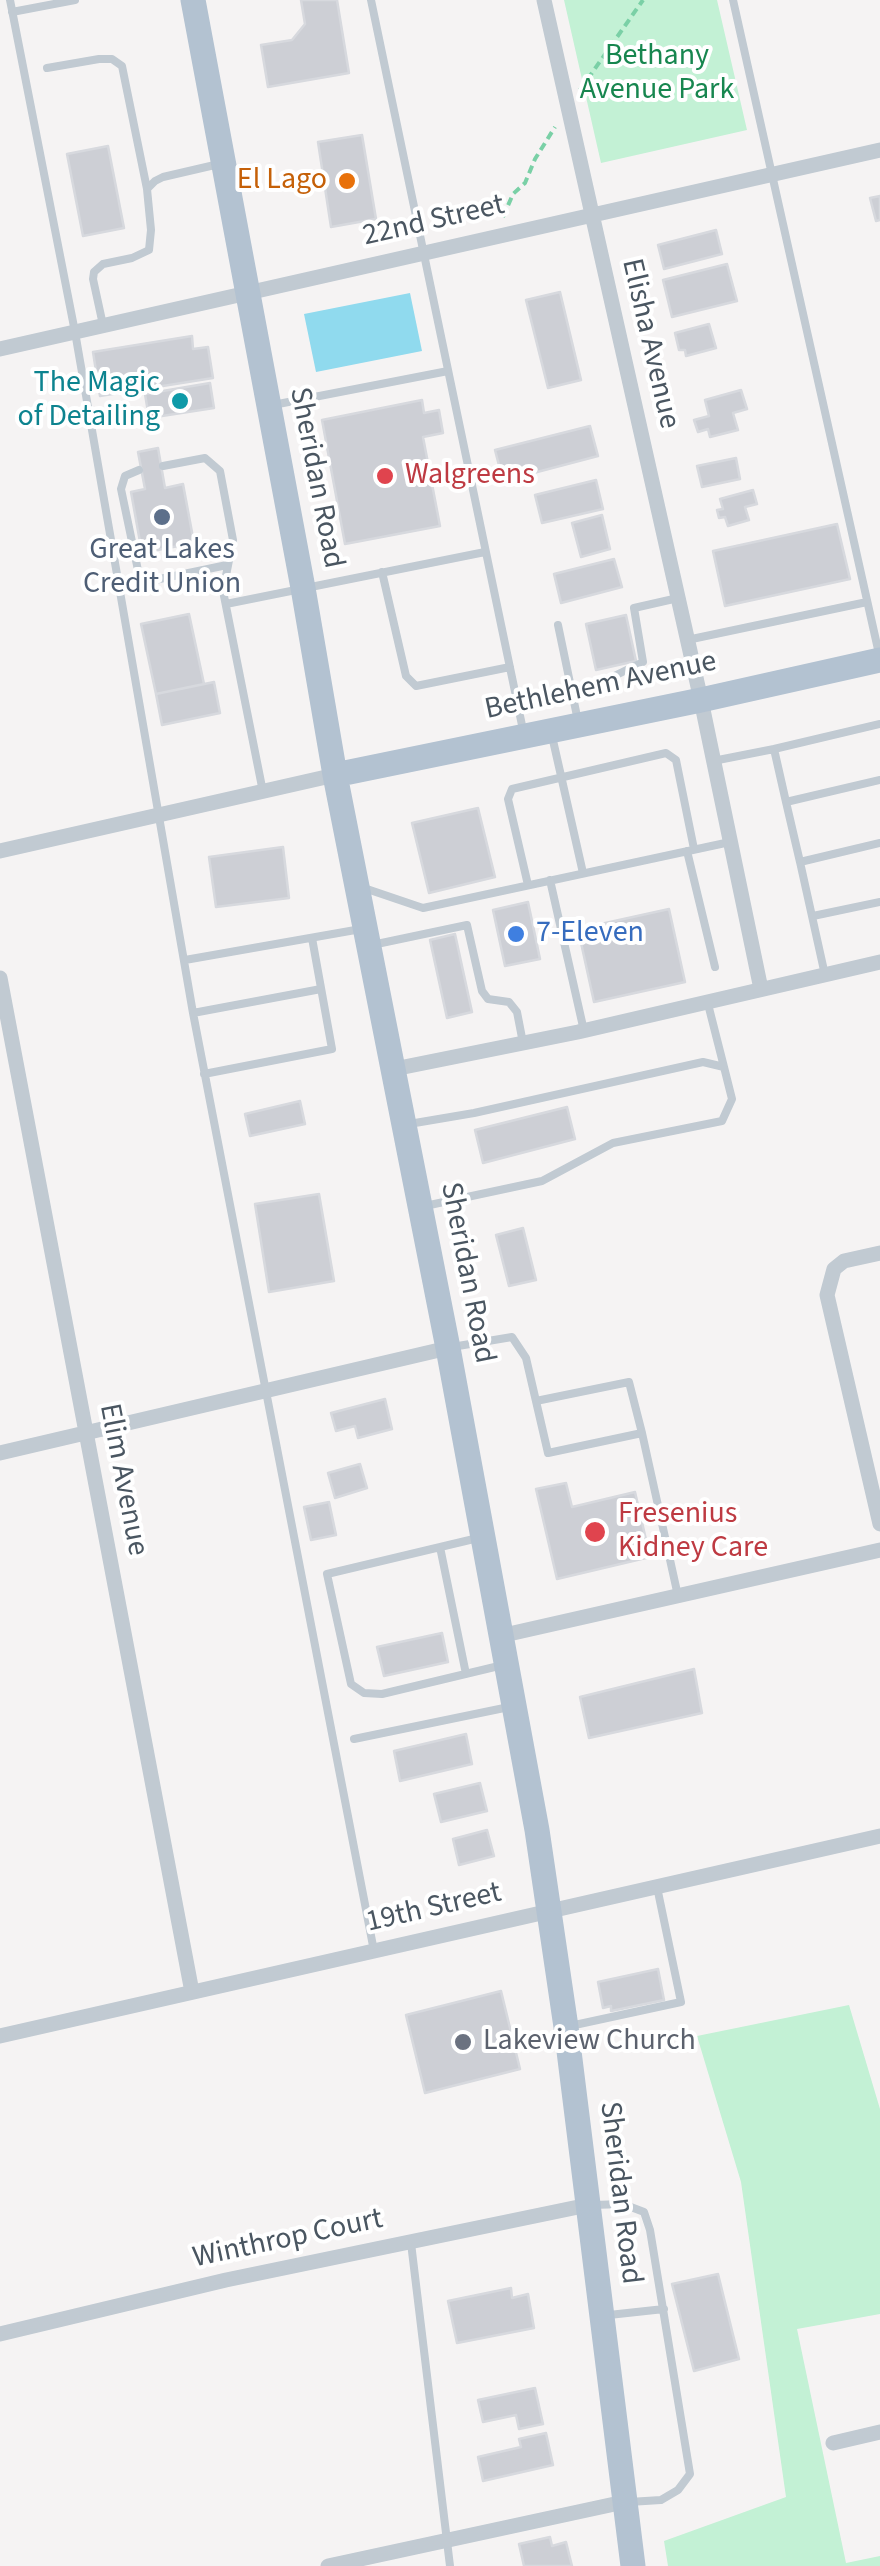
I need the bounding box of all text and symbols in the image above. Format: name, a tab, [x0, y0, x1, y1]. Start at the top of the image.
park label: Bethany Avenue Park	[580, 39, 734, 110]
place label: El Lago	[237, 163, 327, 199]
marker: El Lago	[336, 170, 358, 192]
street label: 22nd Street	[360, 188, 508, 256]
street label: Elisha Avenue	[612, 256, 686, 432]
place label: The Magic of Detailing	[17, 366, 160, 436]
street label: Sheridan Road	[280, 384, 350, 572]
marker: The Magic of Detailing	[169, 390, 191, 412]
place label: Walgreens	[405, 458, 535, 494]
marker: Walgreens	[374, 465, 396, 487]
marker: Great Lakes Credit Union	[151, 506, 173, 528]
place label: Great Lakes Credit Union	[83, 533, 241, 604]
street label: Bethlehem Avenue	[482, 645, 720, 729]
place label: 7-Eleven	[536, 916, 644, 952]
marker: 7-Eleven	[505, 923, 527, 945]
street label: Sheridan Road	[431, 1179, 501, 1367]
street label: Elim Avenue	[90, 1401, 154, 1559]
place label: Fresenius Kidney Care	[618, 1497, 768, 1568]
marker: Fresenius Kidney Care	[582, 1519, 608, 1545]
street label: 19th Street	[363, 1876, 505, 1942]
place label: Lakeview Church	[483, 2024, 696, 2060]
marker: Lakeview Church	[452, 2031, 474, 2053]
street label: Sheridan Road	[590, 2100, 648, 2286]
street label: Winthrop Court	[190, 2202, 386, 2278]

